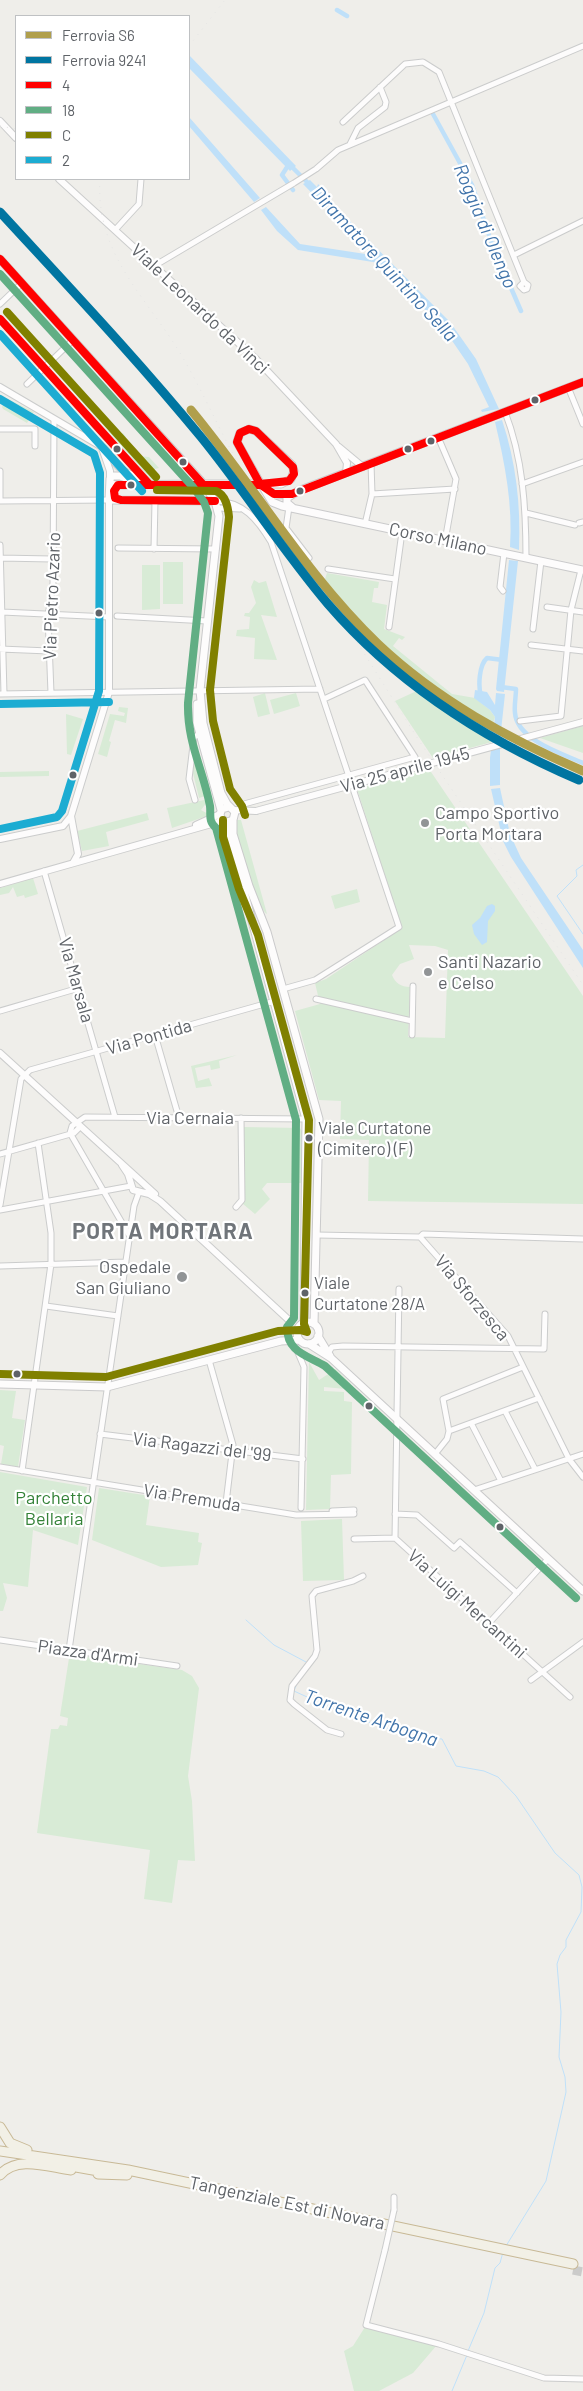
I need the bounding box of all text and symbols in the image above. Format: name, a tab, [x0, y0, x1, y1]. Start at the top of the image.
legend	[15, 15, 190, 180]
text: Ferrovia S6	[62, 26, 135, 44]
text: Ferrovia 9241	[62, 51, 146, 69]
text: 4	[62, 76, 70, 94]
text: 18	[62, 101, 75, 119]
text: C	[62, 126, 71, 144]
text: 2	[62, 151, 70, 169]
water label: Roggia di Olengo	[448, 160, 522, 292]
water label: Diramatore Quintino Sella	[306, 182, 462, 346]
street label: Viale Leonardo da Vinci	[126, 239, 274, 379]
unlabelled marker	[530, 395, 540, 405]
unlabelled marker	[426, 436, 436, 446]
unlabelled marker	[112, 444, 122, 454]
unlabelled marker	[403, 444, 413, 454]
unlabelled marker	[178, 457, 188, 467]
unlabelled marker	[126, 480, 136, 490]
unlabelled marker	[295, 486, 305, 496]
street label: Corso Milano	[387, 518, 489, 560]
street label: Via Pietro Azario	[39, 532, 65, 660]
unlabelled marker	[94, 608, 104, 618]
street label: Via 25 aprile 1945	[338, 742, 472, 798]
unlabelled marker	[68, 770, 78, 780]
place label: Campo Sportivo Porta Mortara	[435, 802, 559, 844]
marker: Campo Sportivo Porta Mortara	[419, 817, 431, 829]
street label: Via Marsala	[54, 935, 98, 1025]
place label: Santi Nazario e Celso	[438, 951, 542, 994]
marker: Santi Nazario e Celso	[422, 966, 434, 978]
street label: Via Pontida	[104, 1014, 194, 1060]
street label: Via Cernaia	[146, 1107, 234, 1129]
place label: Viale Curtatone (Cimitero) (F)	[318, 1118, 431, 1158]
marker: Viale Curtatone (Cimitero) (F)	[304, 1133, 314, 1143]
district label: PORTA MORTARA	[71, 1219, 255, 1245]
street label: Via Sforzesca	[430, 1251, 514, 1345]
place label: Ospedale San Giuliano	[75, 1256, 171, 1298]
marker: Ospedale San Giuliano	[175, 1270, 189, 1284]
place label: Viale Curtatone 28/A	[314, 1273, 425, 1313]
marker: Viale Curtatone 28/A	[300, 1288, 310, 1298]
unlabelled marker	[12, 1369, 22, 1379]
unlabelled marker	[364, 1401, 374, 1411]
street label: Via Ragazzi del '99	[131, 1428, 273, 1466]
street label: Via Premuda	[142, 1480, 242, 1516]
park label: Parchetto Bellaria	[15, 1487, 93, 1530]
unlabelled marker	[495, 1522, 505, 1532]
street label: Via Luigi Mercantini	[403, 1545, 531, 1663]
street label: Piazza d'Armi	[36, 1635, 140, 1671]
water label: Torrente Arbogna	[301, 1684, 441, 1752]
street label: Tangenziale Est di Novara	[187, 2172, 387, 2234]

